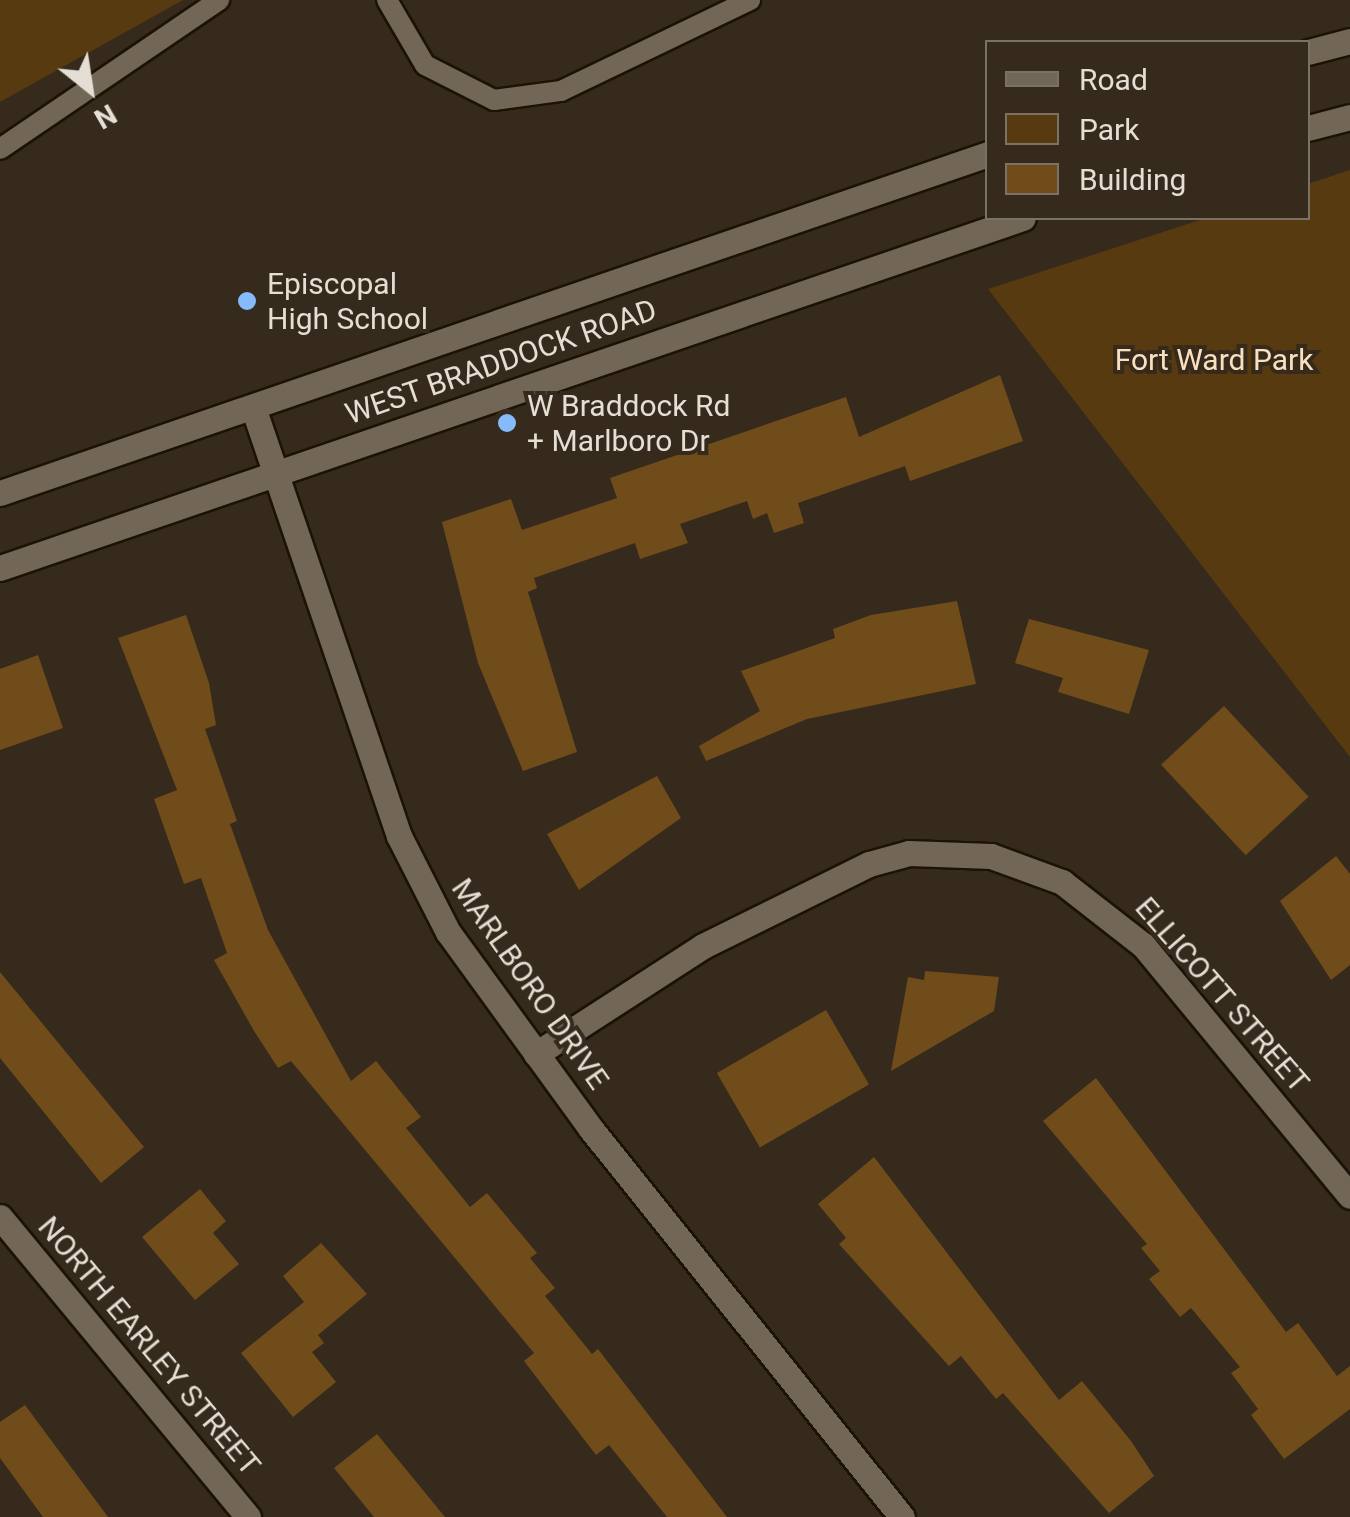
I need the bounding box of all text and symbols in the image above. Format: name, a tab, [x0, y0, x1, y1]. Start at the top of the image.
north arrow	[40, 40, 140, 140]
legend	[985, 40, 1310, 220]
text: Road	[1079, 62, 1148, 97]
text: N	[88, 97, 122, 136]
text: Park	[1079, 112, 1139, 147]
text: Building	[1079, 162, 1186, 197]
place label: Episcopal High School	[267, 266, 428, 336]
marker: Episcopal High School	[236, 290, 258, 312]
street label: WEST BRADDOCK ROAD	[340, 292, 662, 432]
park label: Fort Ward Park	[1115, 342, 1313, 378]
place label: W Braddock Rd + Marlboro Dr	[527, 388, 730, 458]
marker: W Braddock Rd + Marlboro Dr	[496, 412, 518, 434]
street label: MARLBORO DRIVE	[444, 872, 616, 1096]
street label: ELLICOTT STREET	[1127, 890, 1317, 1100]
street label: NORTH EARLEY STREET	[30, 1209, 268, 1483]

